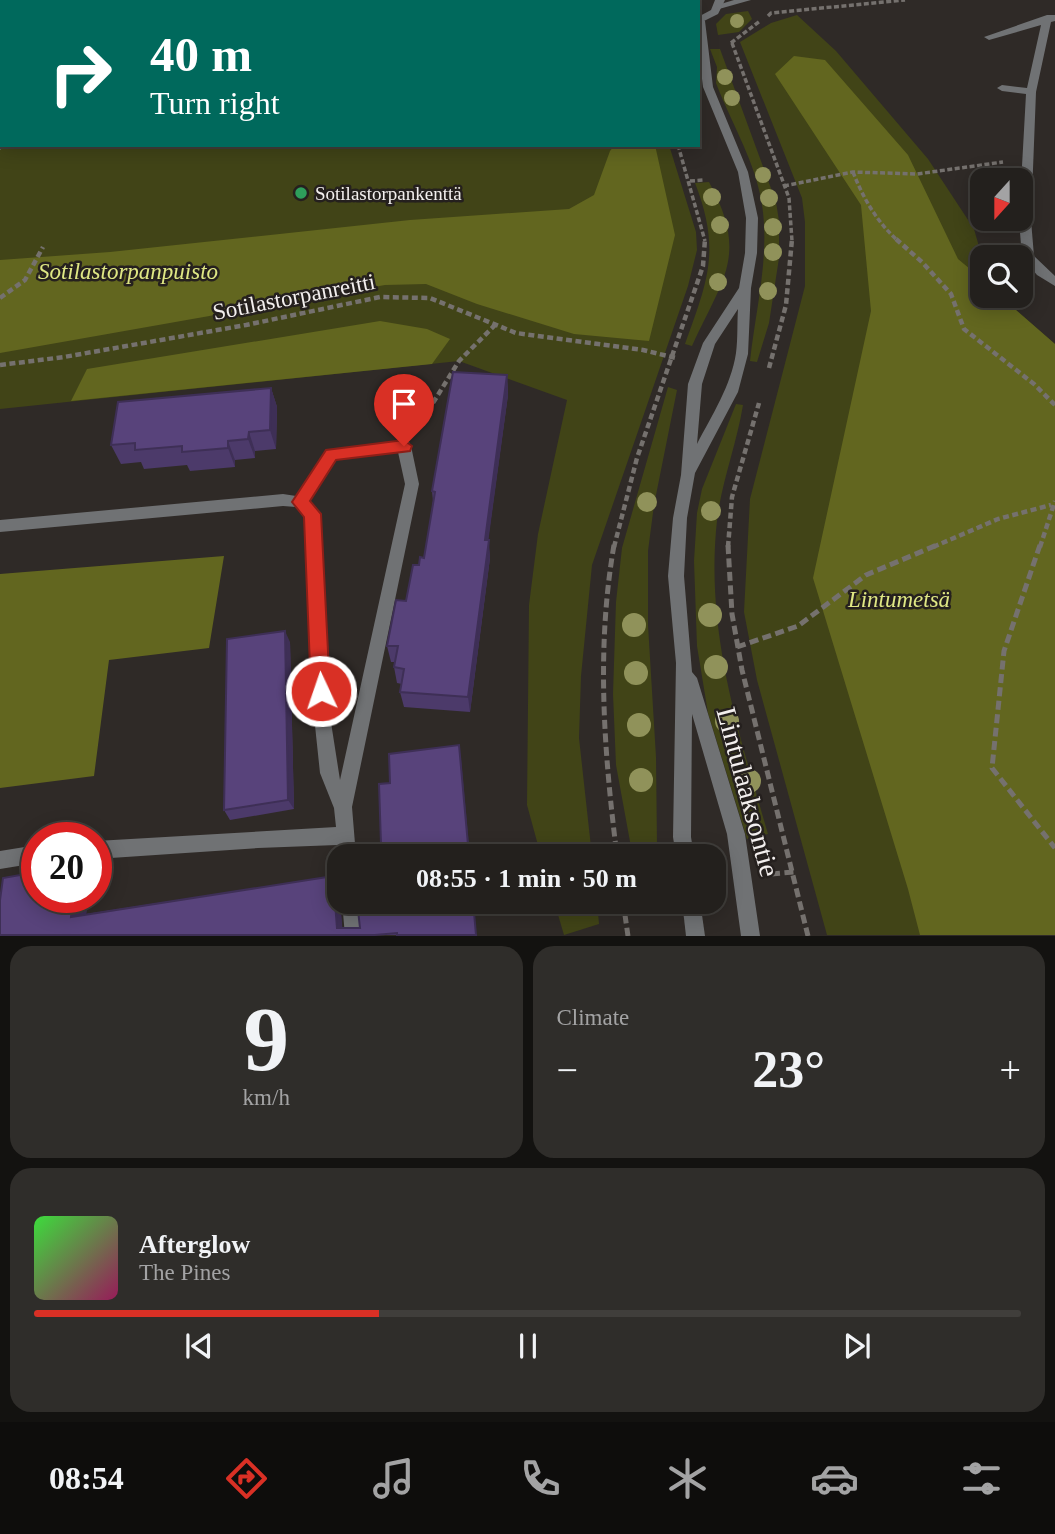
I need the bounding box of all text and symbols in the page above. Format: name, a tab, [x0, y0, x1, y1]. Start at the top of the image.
text: 40 m	[150, 27, 252, 82]
icon: right	[35, 28, 126, 119]
text: Turn right	[150, 85, 280, 121]
north arrow	[970, 168, 1032, 231]
map controls	[970, 168, 1033, 308]
place label: Sotilastorpankenttä	[315, 183, 462, 204]
marker: Sotilastorpankenttä	[293, 185, 309, 201]
button: search	[970, 245, 1033, 308]
park label: Sotilastorpanpuisto	[38, 259, 218, 284]
street label: Sotilastorpanreitti	[211, 269, 377, 325]
pin	[374, 374, 434, 446]
icon: arrive	[385, 385, 423, 423]
park label: Lintumetsä	[847, 587, 950, 612]
position arrow	[284, 654, 358, 728]
street label: Lintulaaksontie	[710, 704, 786, 880]
speed limit sign: 20	[21, 822, 112, 913]
text: 08:55 · 1 min · 50 m	[416, 864, 637, 893]
text: 9	[244, 989, 289, 1090]
text: Climate	[557, 1005, 629, 1030]
text: 23°	[752, 1041, 825, 1098]
text: −	[557, 1049, 578, 1091]
text: +	[1000, 1049, 1021, 1091]
text: km/h	[243, 1085, 290, 1110]
text: Afterglow	[139, 1230, 250, 1259]
text: The Pines	[139, 1260, 230, 1285]
icon: previous	[180, 1327, 218, 1365]
icon: pause	[509, 1327, 547, 1365]
icon: next	[838, 1327, 876, 1365]
icon: directions	[222, 1454, 271, 1503]
icon: music	[369, 1454, 418, 1503]
icon: phone	[516, 1454, 565, 1503]
icon: climate	[663, 1454, 712, 1503]
icon: car	[810, 1454, 859, 1503]
icon: filters	[957, 1454, 1006, 1503]
text: 08:54	[49, 1460, 124, 1496]

